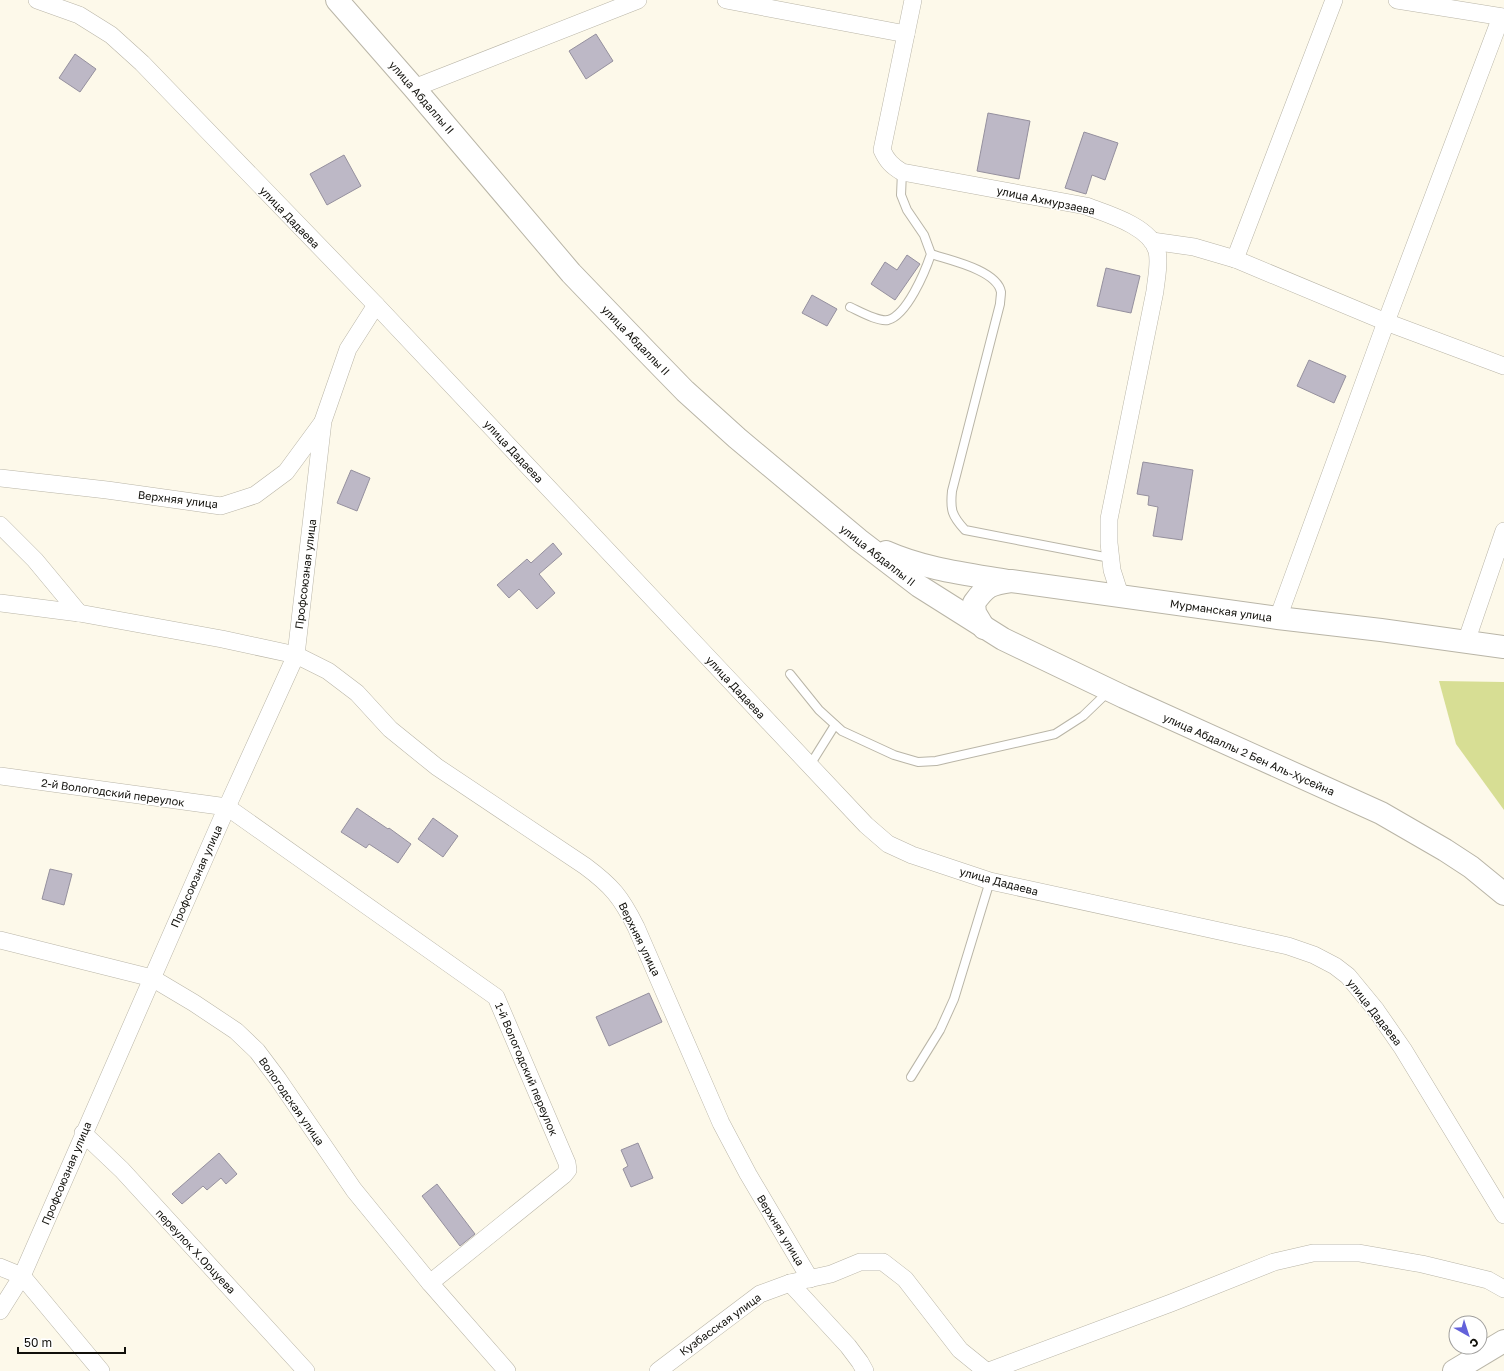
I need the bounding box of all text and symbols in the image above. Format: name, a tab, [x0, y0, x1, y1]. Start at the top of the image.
street label: улица Абдаллы II	[387, 58, 457, 136]
street label: улица Дадаева	[257, 183, 323, 251]
street label: улица Ахмурзаева	[996, 183, 1096, 217]
street label: улица Абдаллы II	[599, 302, 673, 378]
street label: улица Дадаева	[482, 417, 546, 485]
street label: Верхняя улица	[137, 488, 219, 510]
street label: Профсоюзная улица	[292, 518, 318, 630]
street label: улица Абдаллы II	[838, 521, 918, 589]
street label: Мурманская улица	[1169, 596, 1273, 624]
street label: улица Дадаева	[704, 653, 768, 721]
street label: улица Абдаллы 2 Бен Аль-Хусейна	[1161, 710, 1337, 798]
street label: 2-й Вологодский переулок	[40, 775, 186, 809]
street label: Профсоюзная улица	[168, 823, 224, 929]
street label: улица Дадаева	[958, 864, 1040, 898]
street label: Верхняя улица	[616, 900, 664, 978]
street label: улица Дадаева	[1345, 976, 1405, 1048]
street label: 1-й Вологодский переулок	[493, 1000, 561, 1138]
street label: Вологодская улица	[257, 1054, 327, 1148]
street label: Профсоюзная улица	[38, 1119, 94, 1227]
street label: Верхняя улица	[755, 1192, 807, 1268]
street label: переулок Х.Орцуева	[154, 1206, 238, 1296]
street label: Кузбасская улица	[677, 1290, 763, 1358]
north arrow	[1448, 1315, 1488, 1355]
scale bar	[18, 1329, 125, 1355]
text: 50 m	[24, 1335, 52, 1350]
text: С	[1467, 1336, 1482, 1351]

